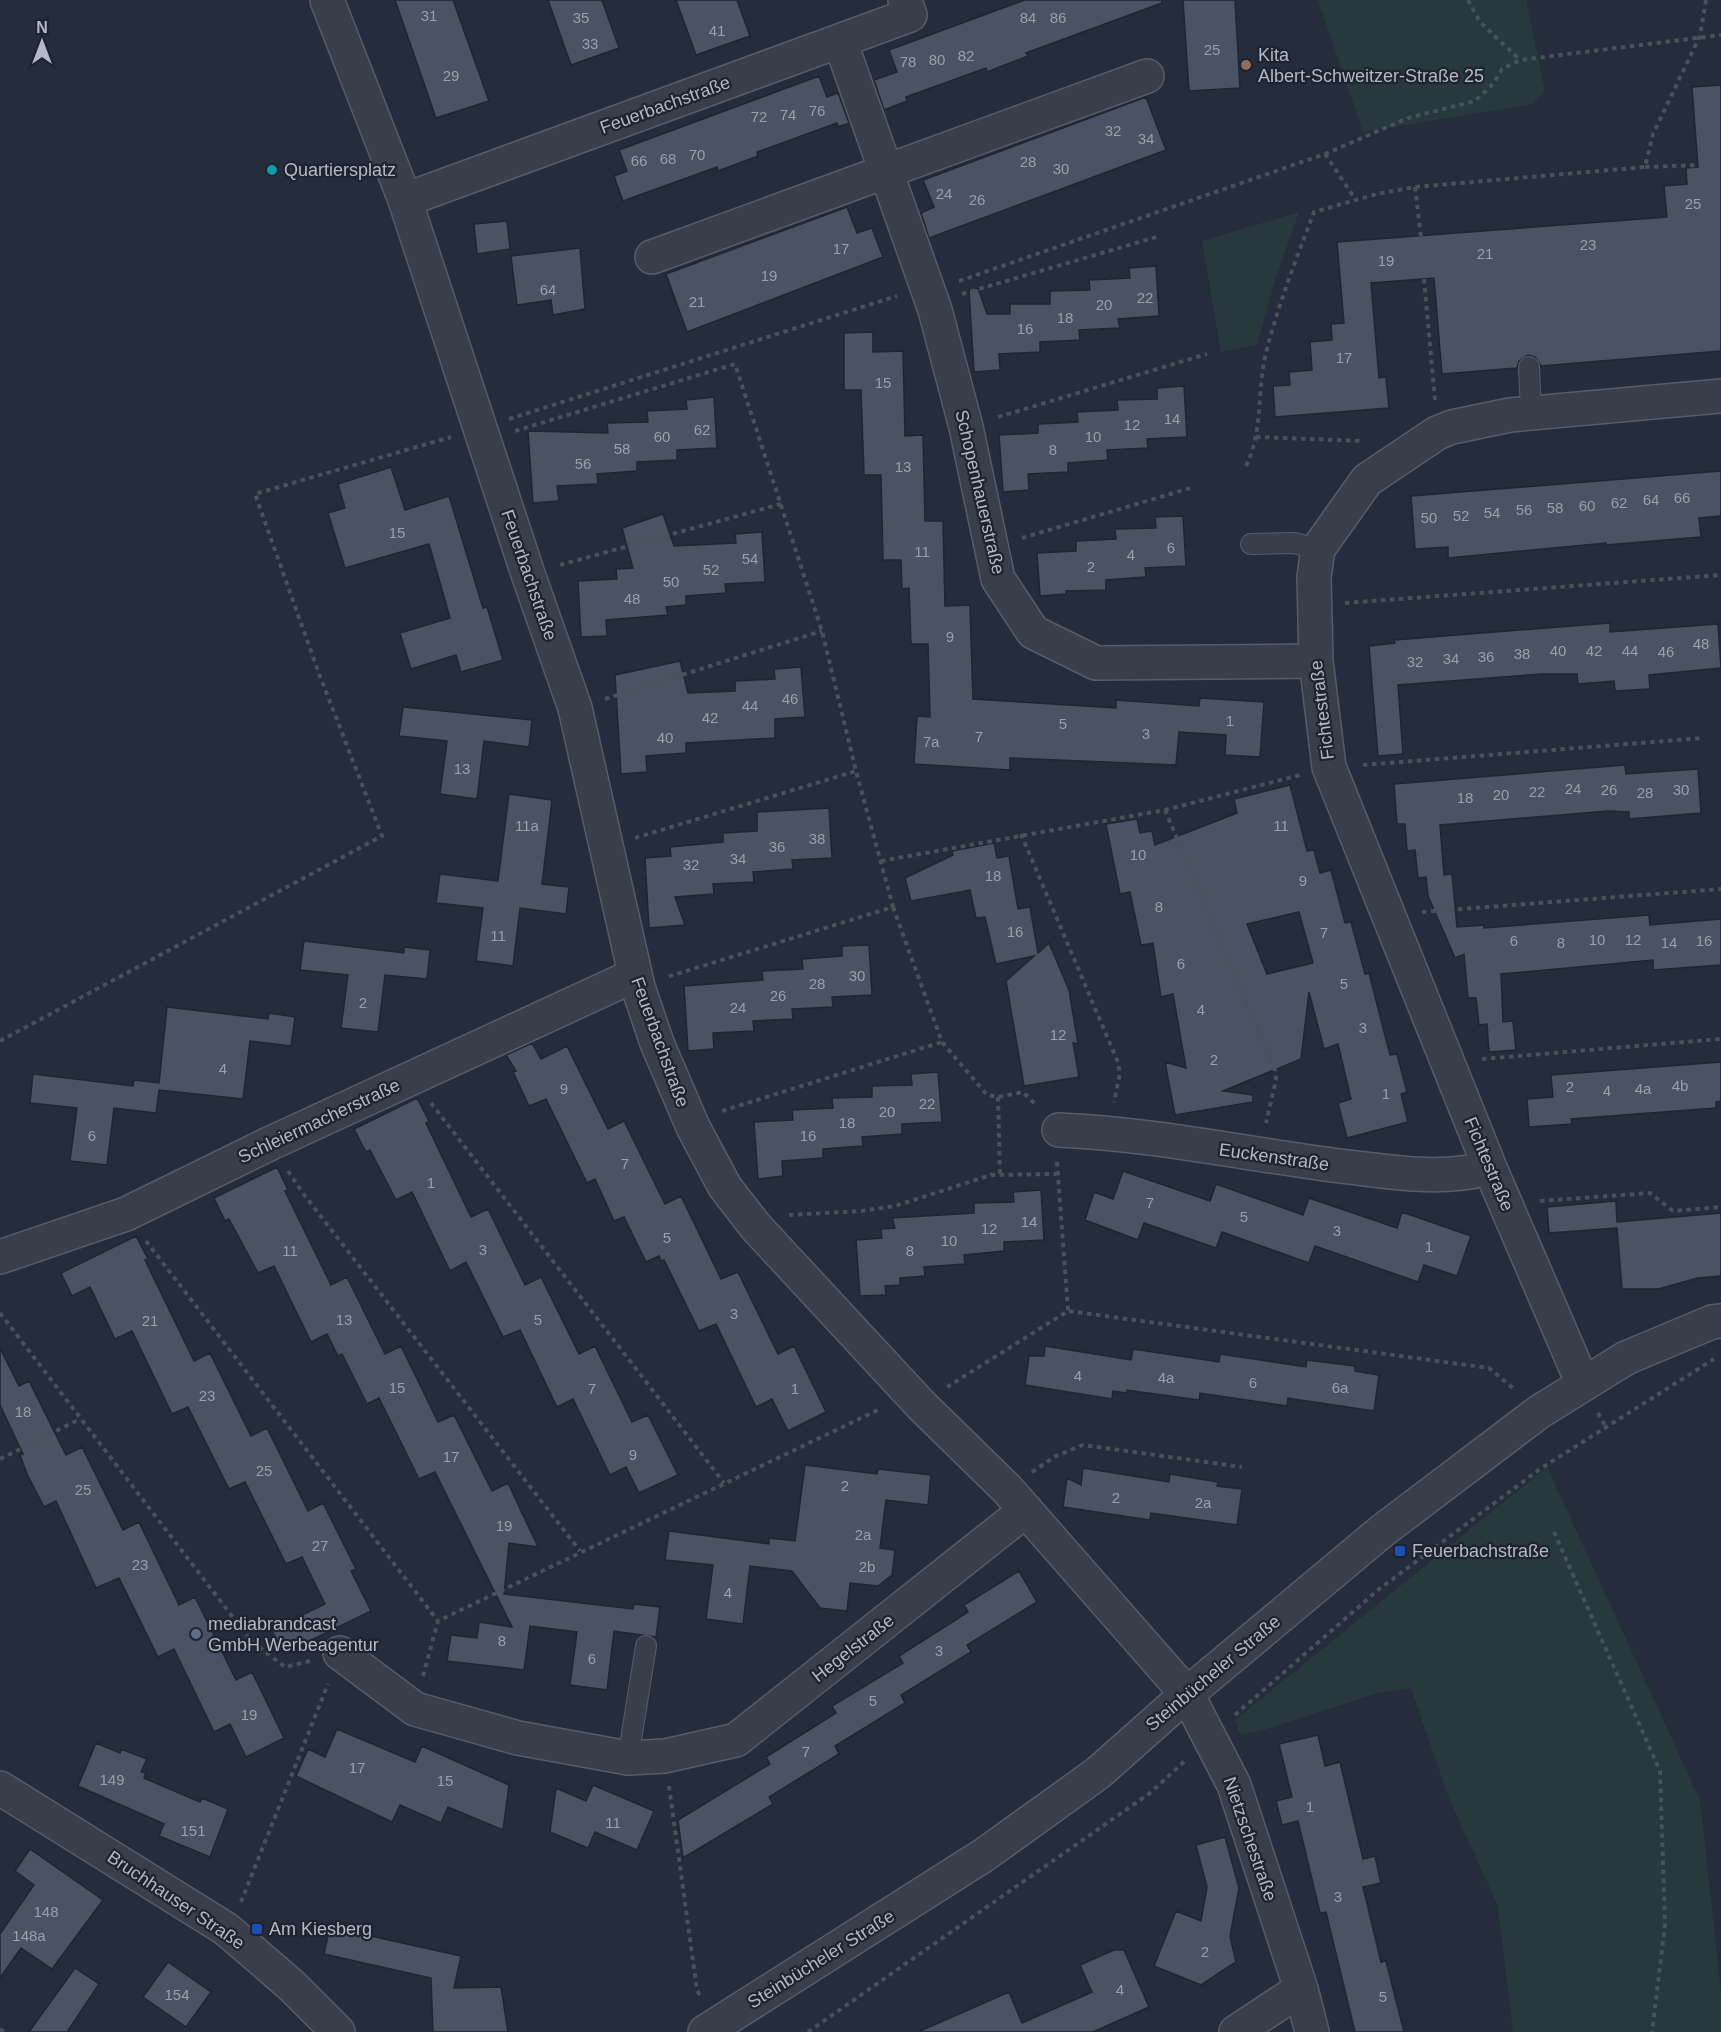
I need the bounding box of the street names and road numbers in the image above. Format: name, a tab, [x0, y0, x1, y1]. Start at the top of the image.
street label: Feuerbachstraße	[597, 72, 733, 138]
street label: Schopenhauerstraße	[951, 408, 1009, 576]
street label: Feuerbachstraße	[497, 507, 561, 643]
street label: Fichtestraße	[1306, 659, 1338, 761]
street label: Feuerbachstraße	[627, 974, 693, 1110]
street label: Schleiermacherstraße	[235, 1075, 403, 1167]
street label: Fichtestraße	[1460, 1114, 1518, 1214]
street label: Euckenstraße	[1218, 1139, 1330, 1175]
street label: Hegelstraße	[808, 1610, 898, 1686]
street label: Steinbücheler Straße	[1142, 1611, 1284, 1735]
street label: Nietzschestraße	[1219, 1774, 1281, 1904]
street label: Bruchhauser Straße	[104, 1847, 248, 1953]
street label: Steinbücheler Straße	[744, 1906, 898, 2012]

